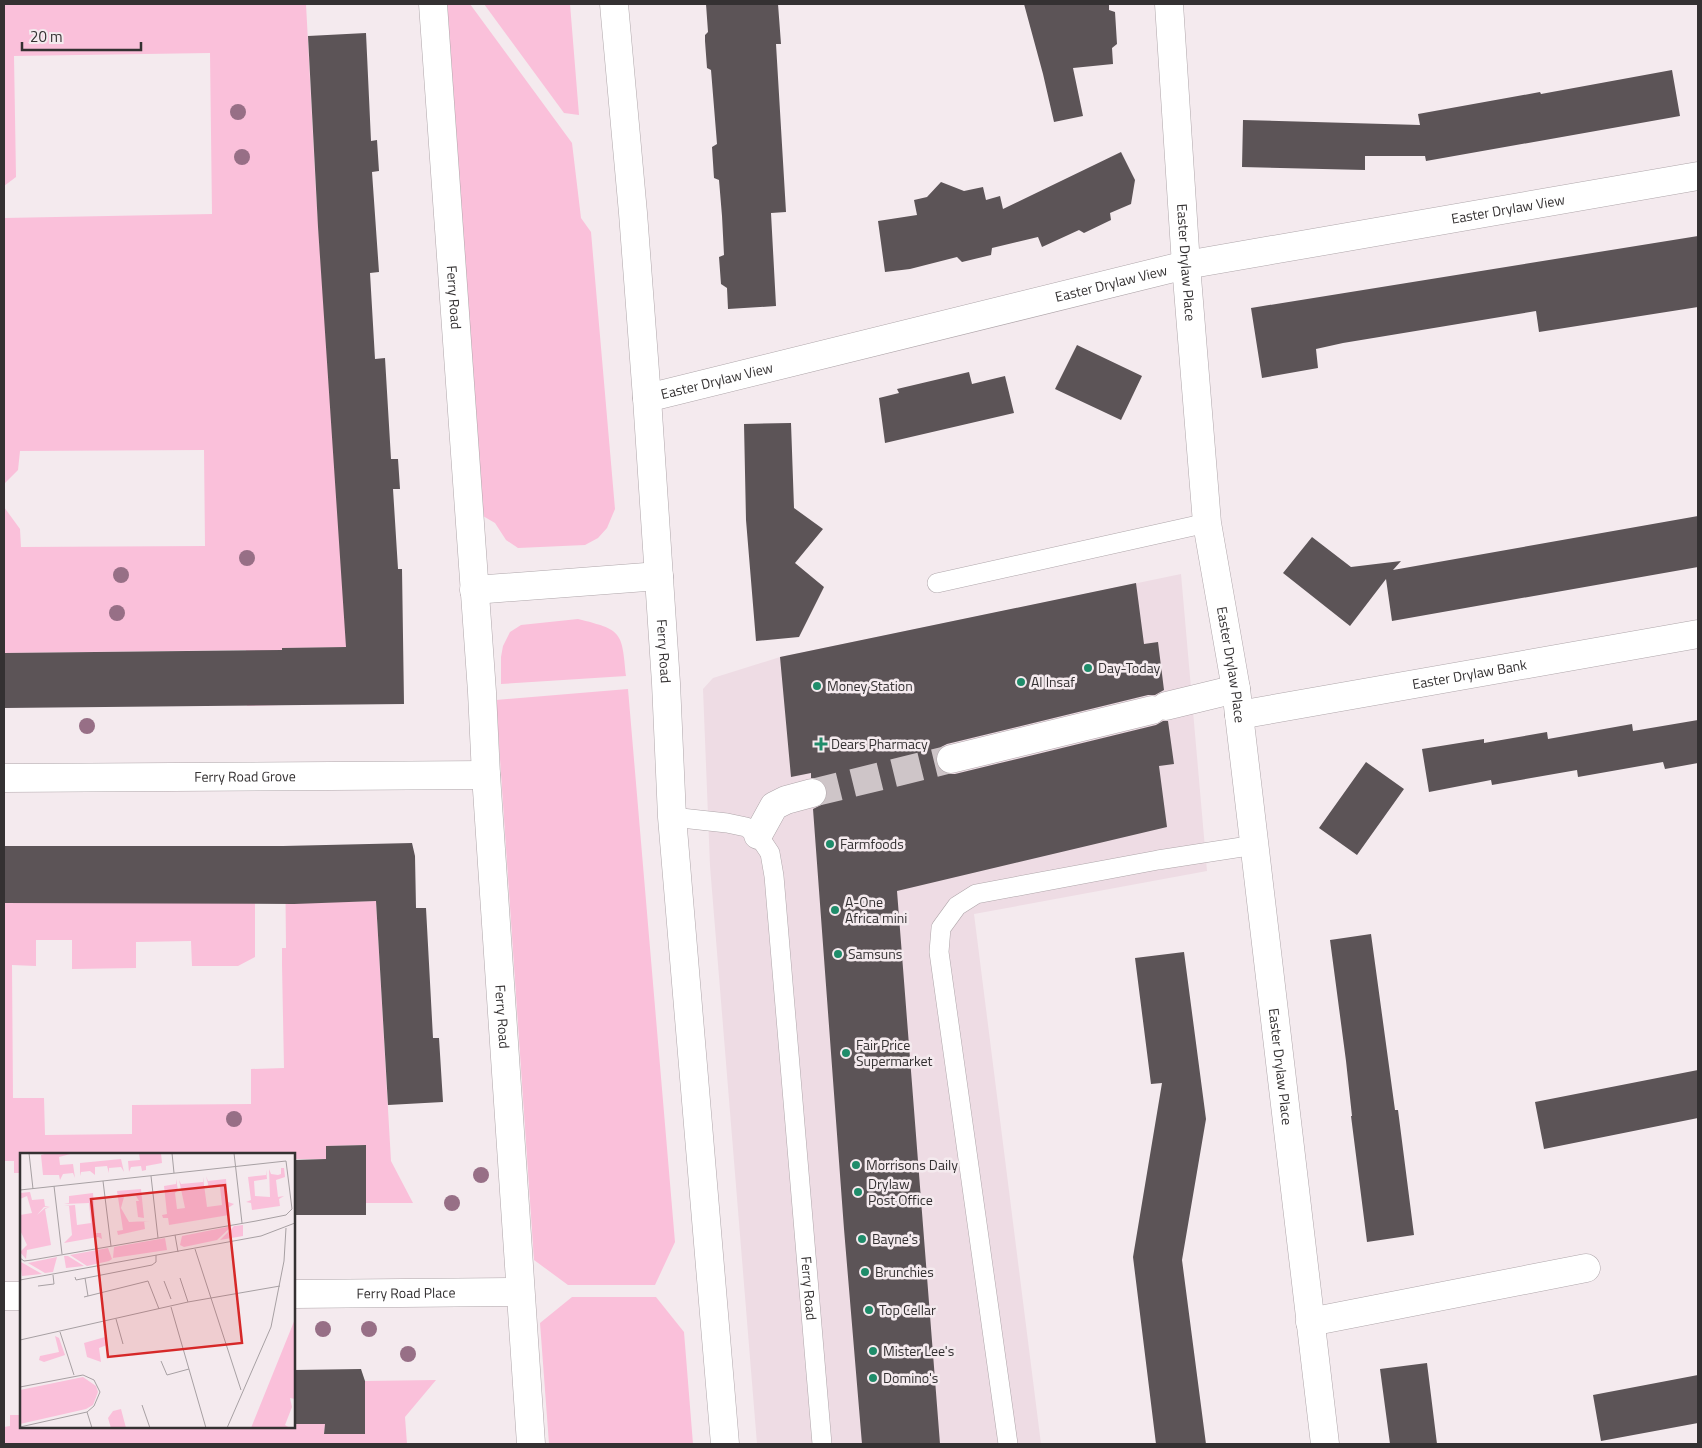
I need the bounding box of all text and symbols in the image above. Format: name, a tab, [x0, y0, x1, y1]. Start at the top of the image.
scale bar	[22, 20, 141, 52]
text: 20 m	[30, 25, 63, 48]
street label: Easter Drylaw View	[1450, 188, 1567, 229]
street label: Easter Drylaw Place	[1172, 203, 1202, 322]
street label: Easter Drylaw View	[1053, 259, 1170, 307]
street label: Ferry Road	[442, 265, 467, 330]
street label: Easter Drylaw View	[659, 356, 775, 404]
street label: Easter Drylaw Place	[1212, 605, 1251, 724]
street label: Ferry Road	[652, 618, 677, 684]
street label: Easter Drylaw Bank	[1411, 653, 1528, 694]
place label: Day-Today	[1098, 657, 1161, 678]
marker: Day-Today	[1082, 662, 1094, 674]
place label: Al Insaf	[1031, 671, 1075, 692]
place label: Money Station	[827, 675, 913, 696]
marker: Al Insaf	[1015, 676, 1027, 688]
marker: Money Station	[811, 680, 823, 692]
place label: Dears Pharmacy	[831, 733, 928, 754]
marker: Dears Pharmacy	[815, 738, 827, 750]
street label: Ferry Road Grove	[194, 765, 296, 787]
place label: Farmfoods	[840, 833, 904, 854]
marker: Farmfoods	[824, 838, 836, 850]
place label: A-One Africa mini	[845, 891, 907, 928]
marker: A-One Africa mini	[829, 904, 841, 916]
place label: Samsuns	[848, 943, 902, 964]
marker: Samsuns	[832, 948, 844, 960]
street label: Ferry Road	[490, 984, 515, 1049]
street label: Easter Drylaw Place	[1264, 1007, 1298, 1126]
place label: Fair Price Supermarket	[856, 1034, 932, 1071]
marker: Fair Price Supermarket	[840, 1047, 852, 1059]
inset map	[20, 1153, 295, 1428]
place label: Morrisons Daily	[866, 1154, 958, 1175]
marker: Morrisons Daily	[850, 1159, 862, 1171]
place label: Drylaw Post Office	[868, 1173, 933, 1210]
marker: Drylaw Post Office	[852, 1186, 864, 1198]
place label: Bayne's	[872, 1228, 918, 1249]
marker: Bayne's	[856, 1233, 868, 1245]
street label: Ferry Road	[796, 1256, 823, 1321]
place label: Brunchies	[875, 1261, 934, 1282]
marker: Brunchies	[859, 1266, 871, 1278]
street label: Ferry Road Place	[356, 1282, 456, 1303]
place label: Top Cellar	[879, 1299, 936, 1320]
marker: Top Cellar	[863, 1304, 875, 1316]
place label: Mister Lee's	[883, 1340, 954, 1361]
marker: Mister Lee's	[867, 1345, 879, 1357]
place label: Domino's	[883, 1367, 938, 1388]
marker: Domino's	[867, 1372, 879, 1384]

